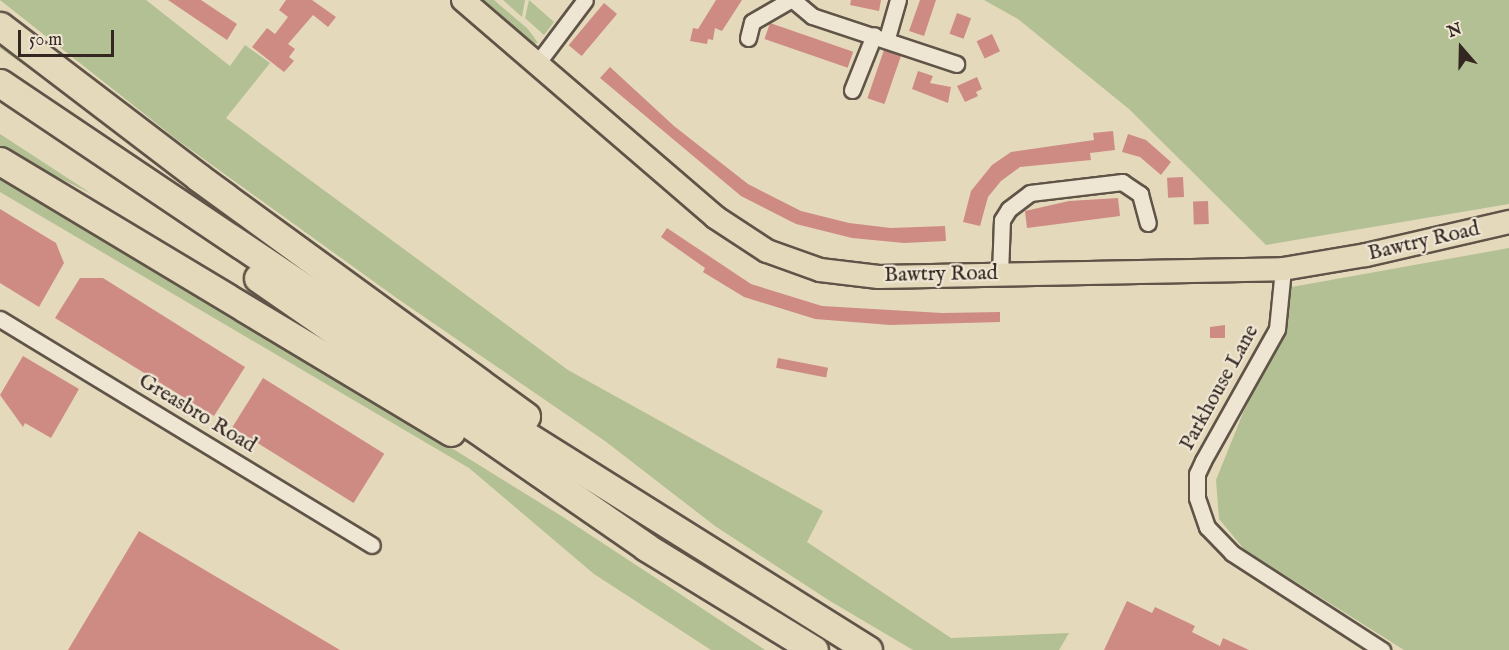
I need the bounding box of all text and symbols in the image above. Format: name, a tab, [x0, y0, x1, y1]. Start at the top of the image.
scale bar	[21, 18, 117, 56]
north arrow	[1431, 18, 1491, 78]
text: N	[1445, 19, 1465, 43]
text: 50 m	[29, 29, 62, 52]
street label: Bawtry Road	[1366, 217, 1482, 267]
street label: Bawtry Road	[884, 261, 998, 289]
street label: Parkhouse Lane	[1175, 321, 1265, 455]
street label: Greasbro Road	[134, 369, 260, 459]

